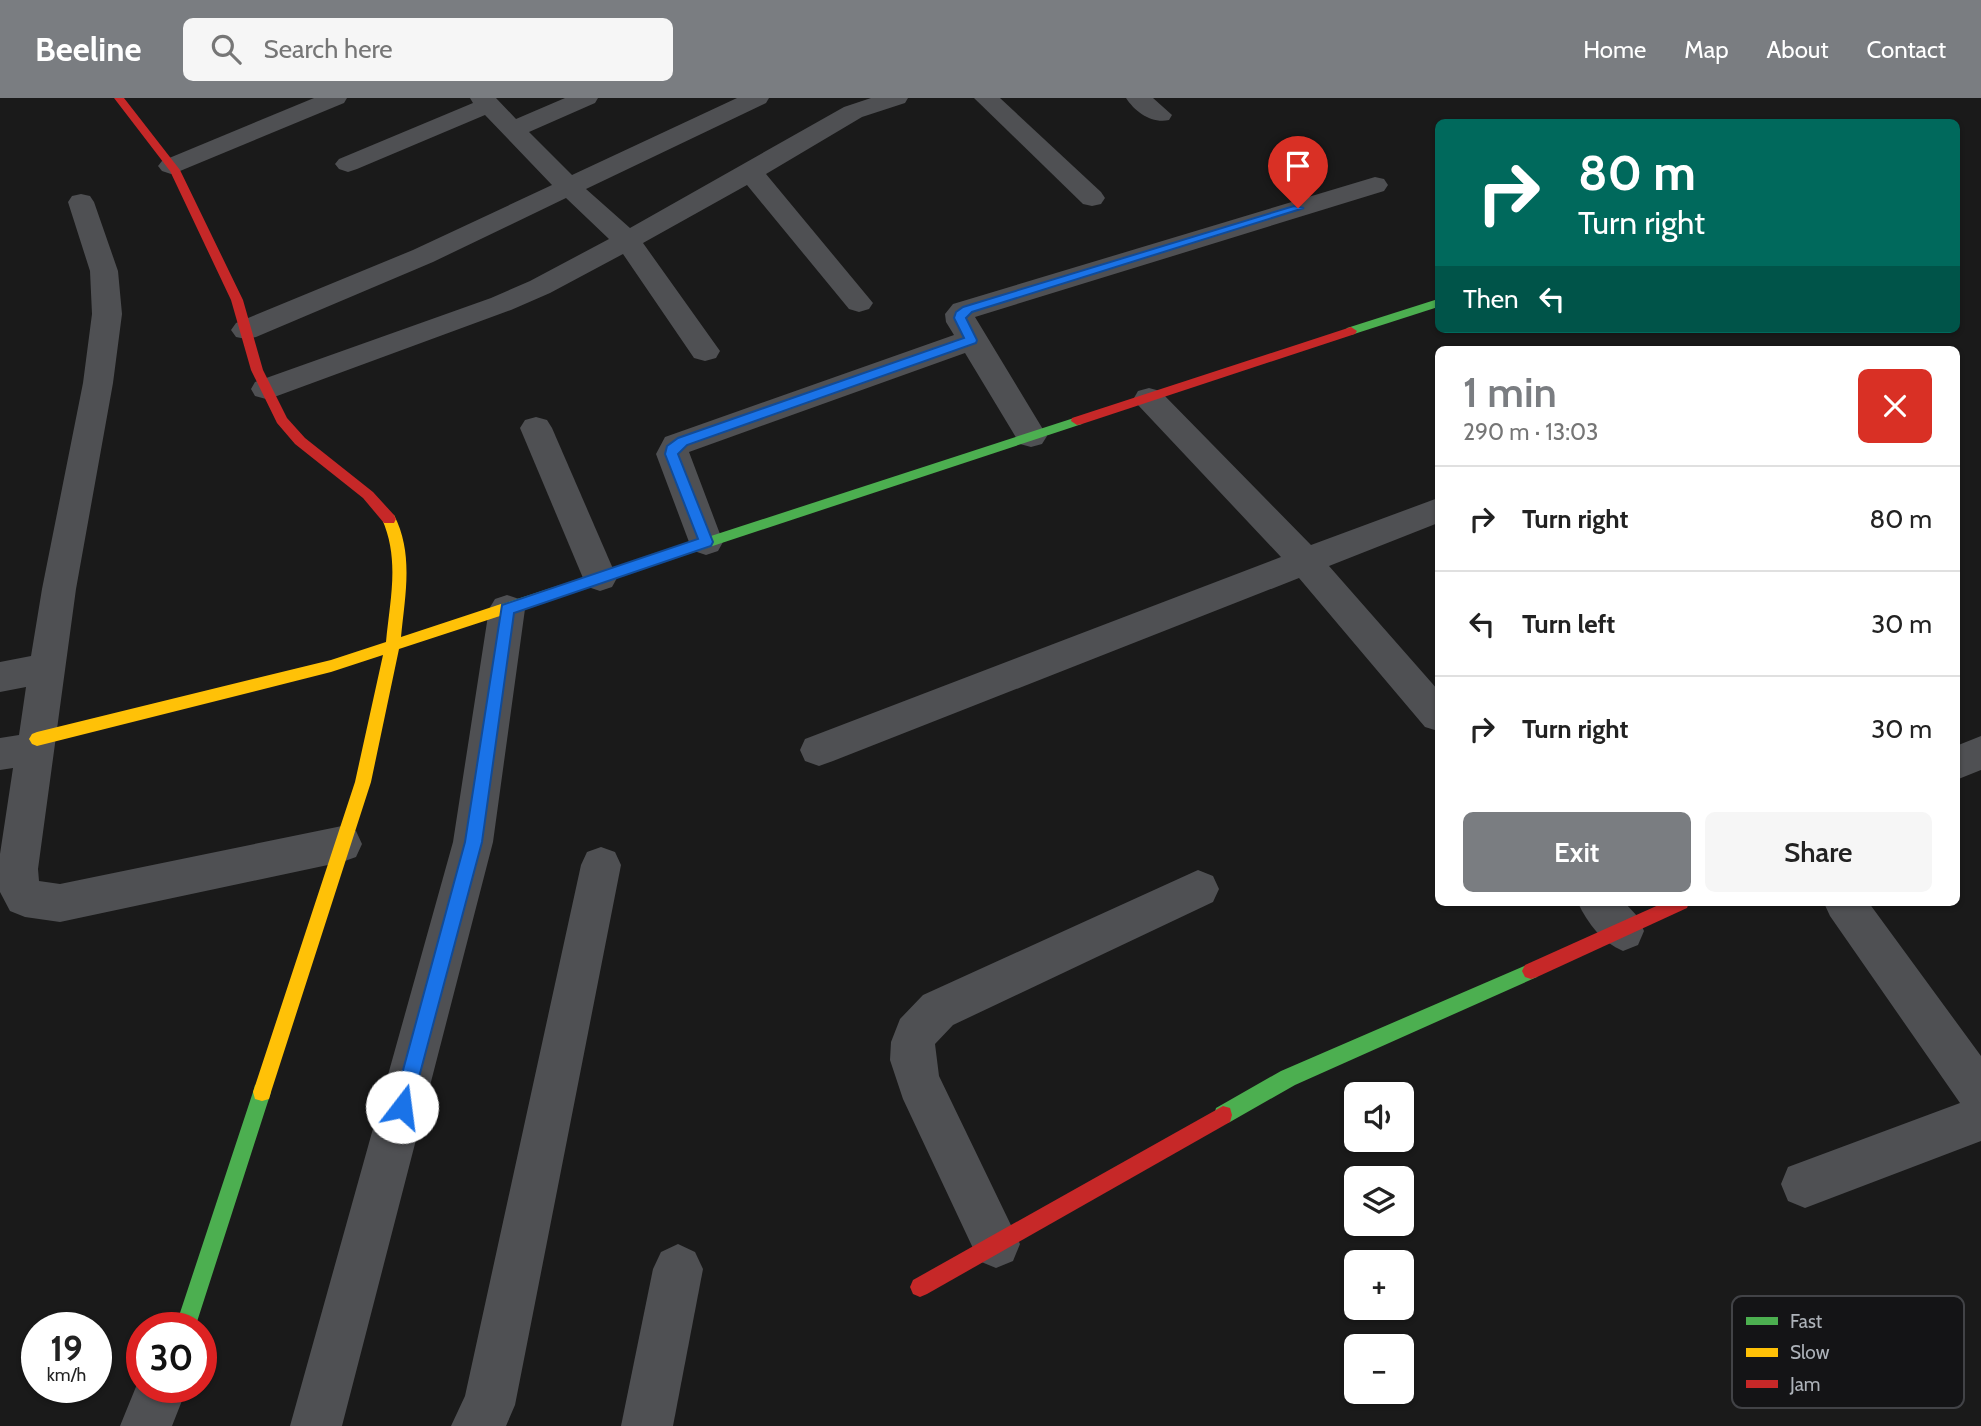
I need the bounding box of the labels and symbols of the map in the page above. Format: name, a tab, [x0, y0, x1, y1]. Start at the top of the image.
pin	[1268, 136, 1328, 208]
position arrow	[365, 1070, 439, 1144]
legend	[1732, 1296, 1964, 1408]
text: Fast	[1790, 1310, 1823, 1333]
speed limit sign: 30	[126, 1312, 217, 1403]
text: Slow	[1790, 1341, 1830, 1364]
text: Jam	[1789, 1373, 1820, 1396]

